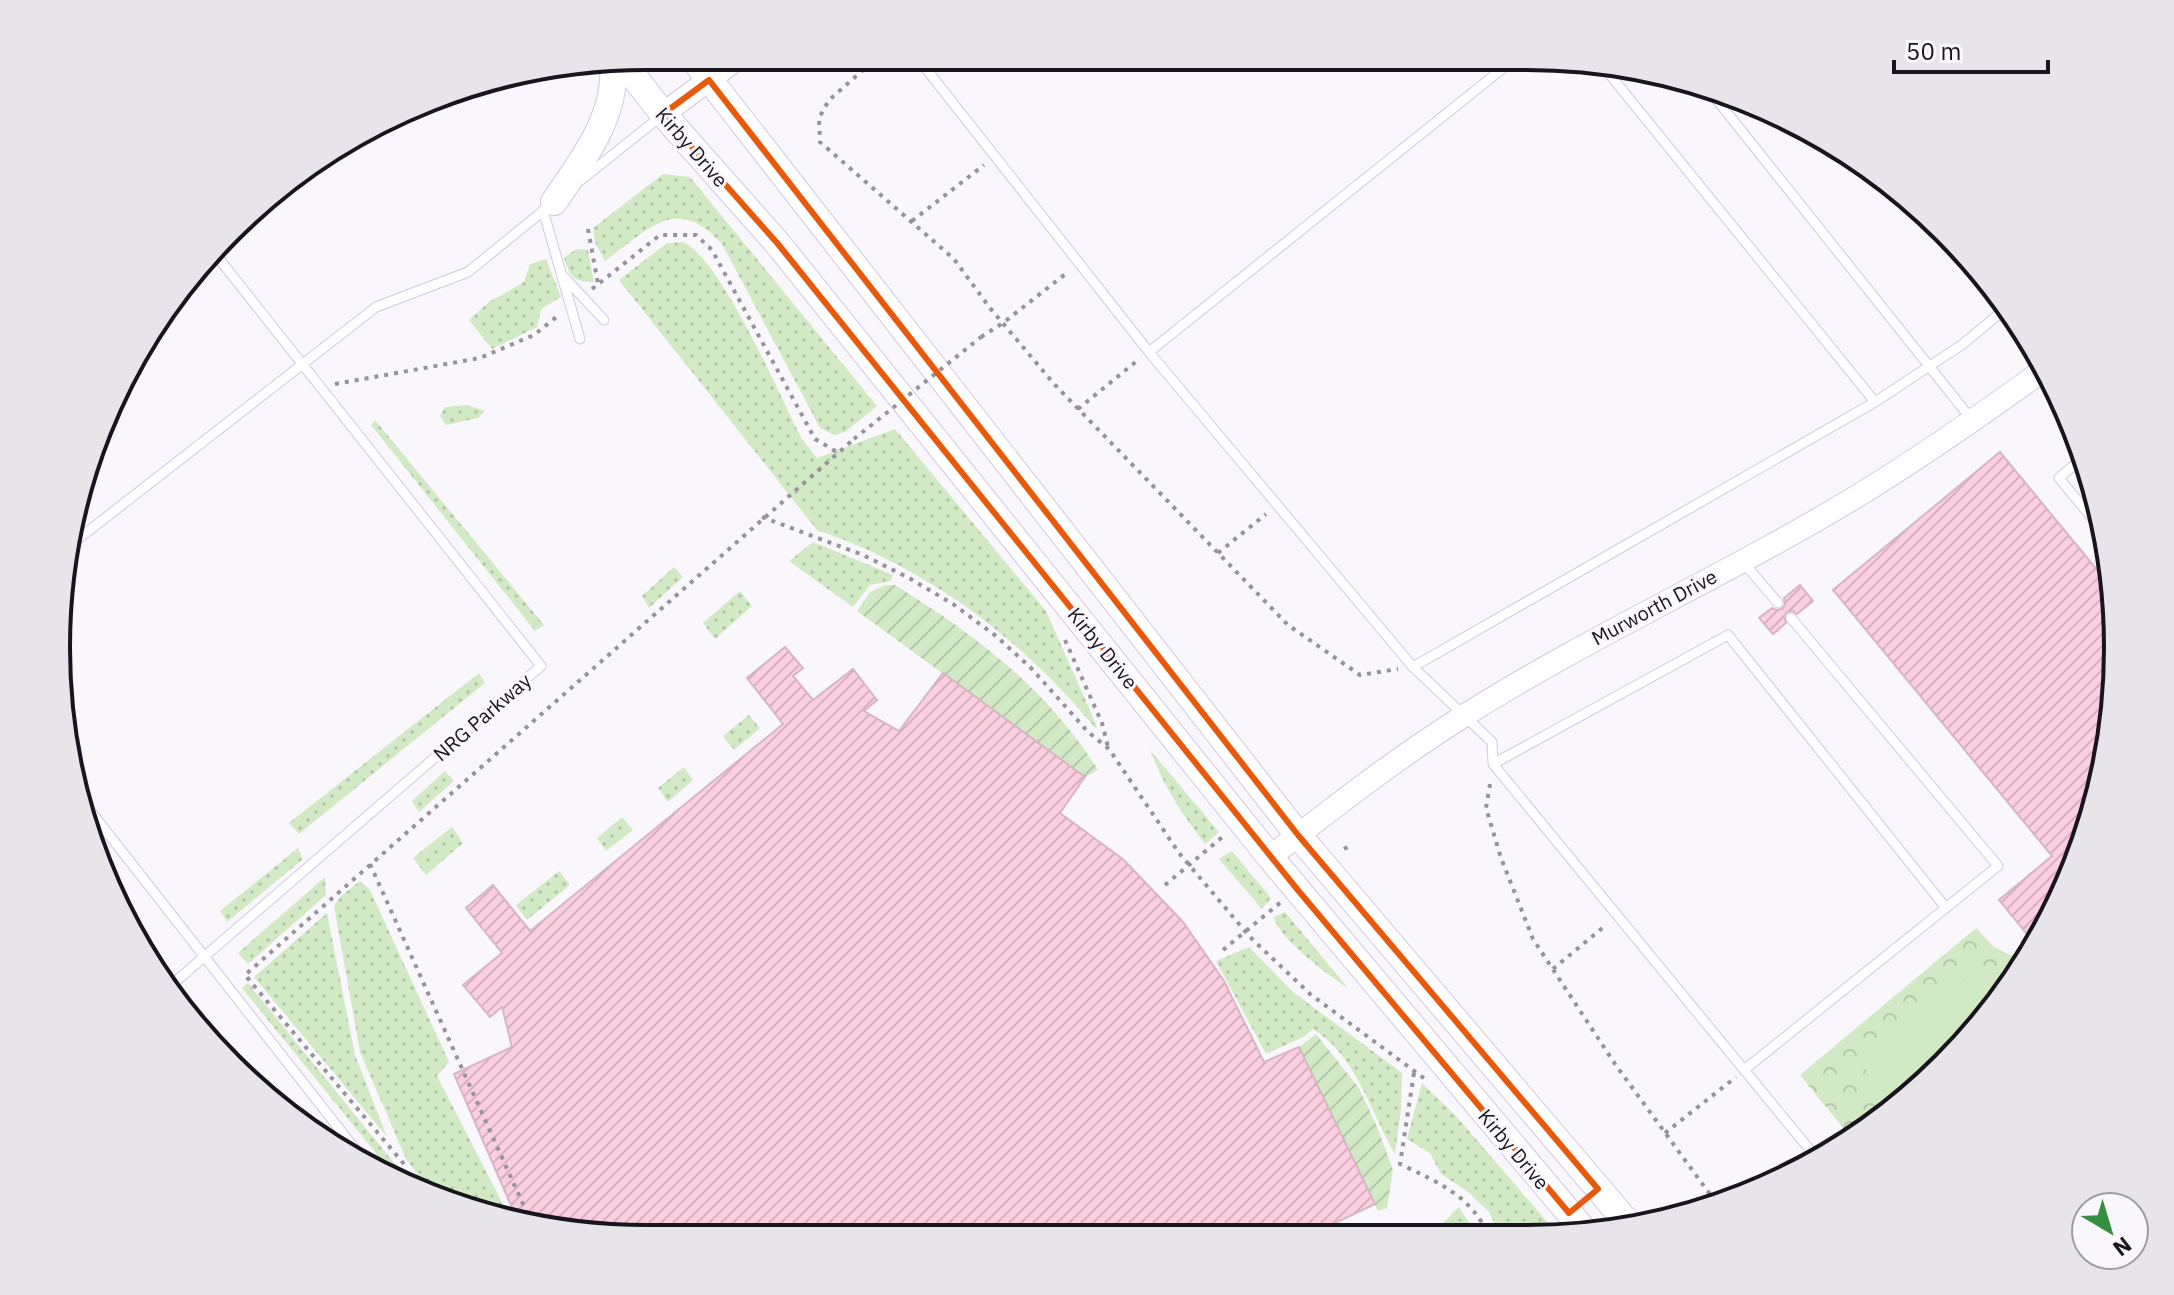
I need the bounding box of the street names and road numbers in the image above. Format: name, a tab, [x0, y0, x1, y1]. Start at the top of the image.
street label: Kirby Drive	[650, 101, 734, 193]
street label: Murworth Drive	[1587, 563, 1721, 651]
street label: Kirby Drive	[1062, 602, 1144, 694]
street label: NRG Parkway	[427, 667, 537, 767]
street label: Kirby Drive	[1472, 1103, 1556, 1195]

